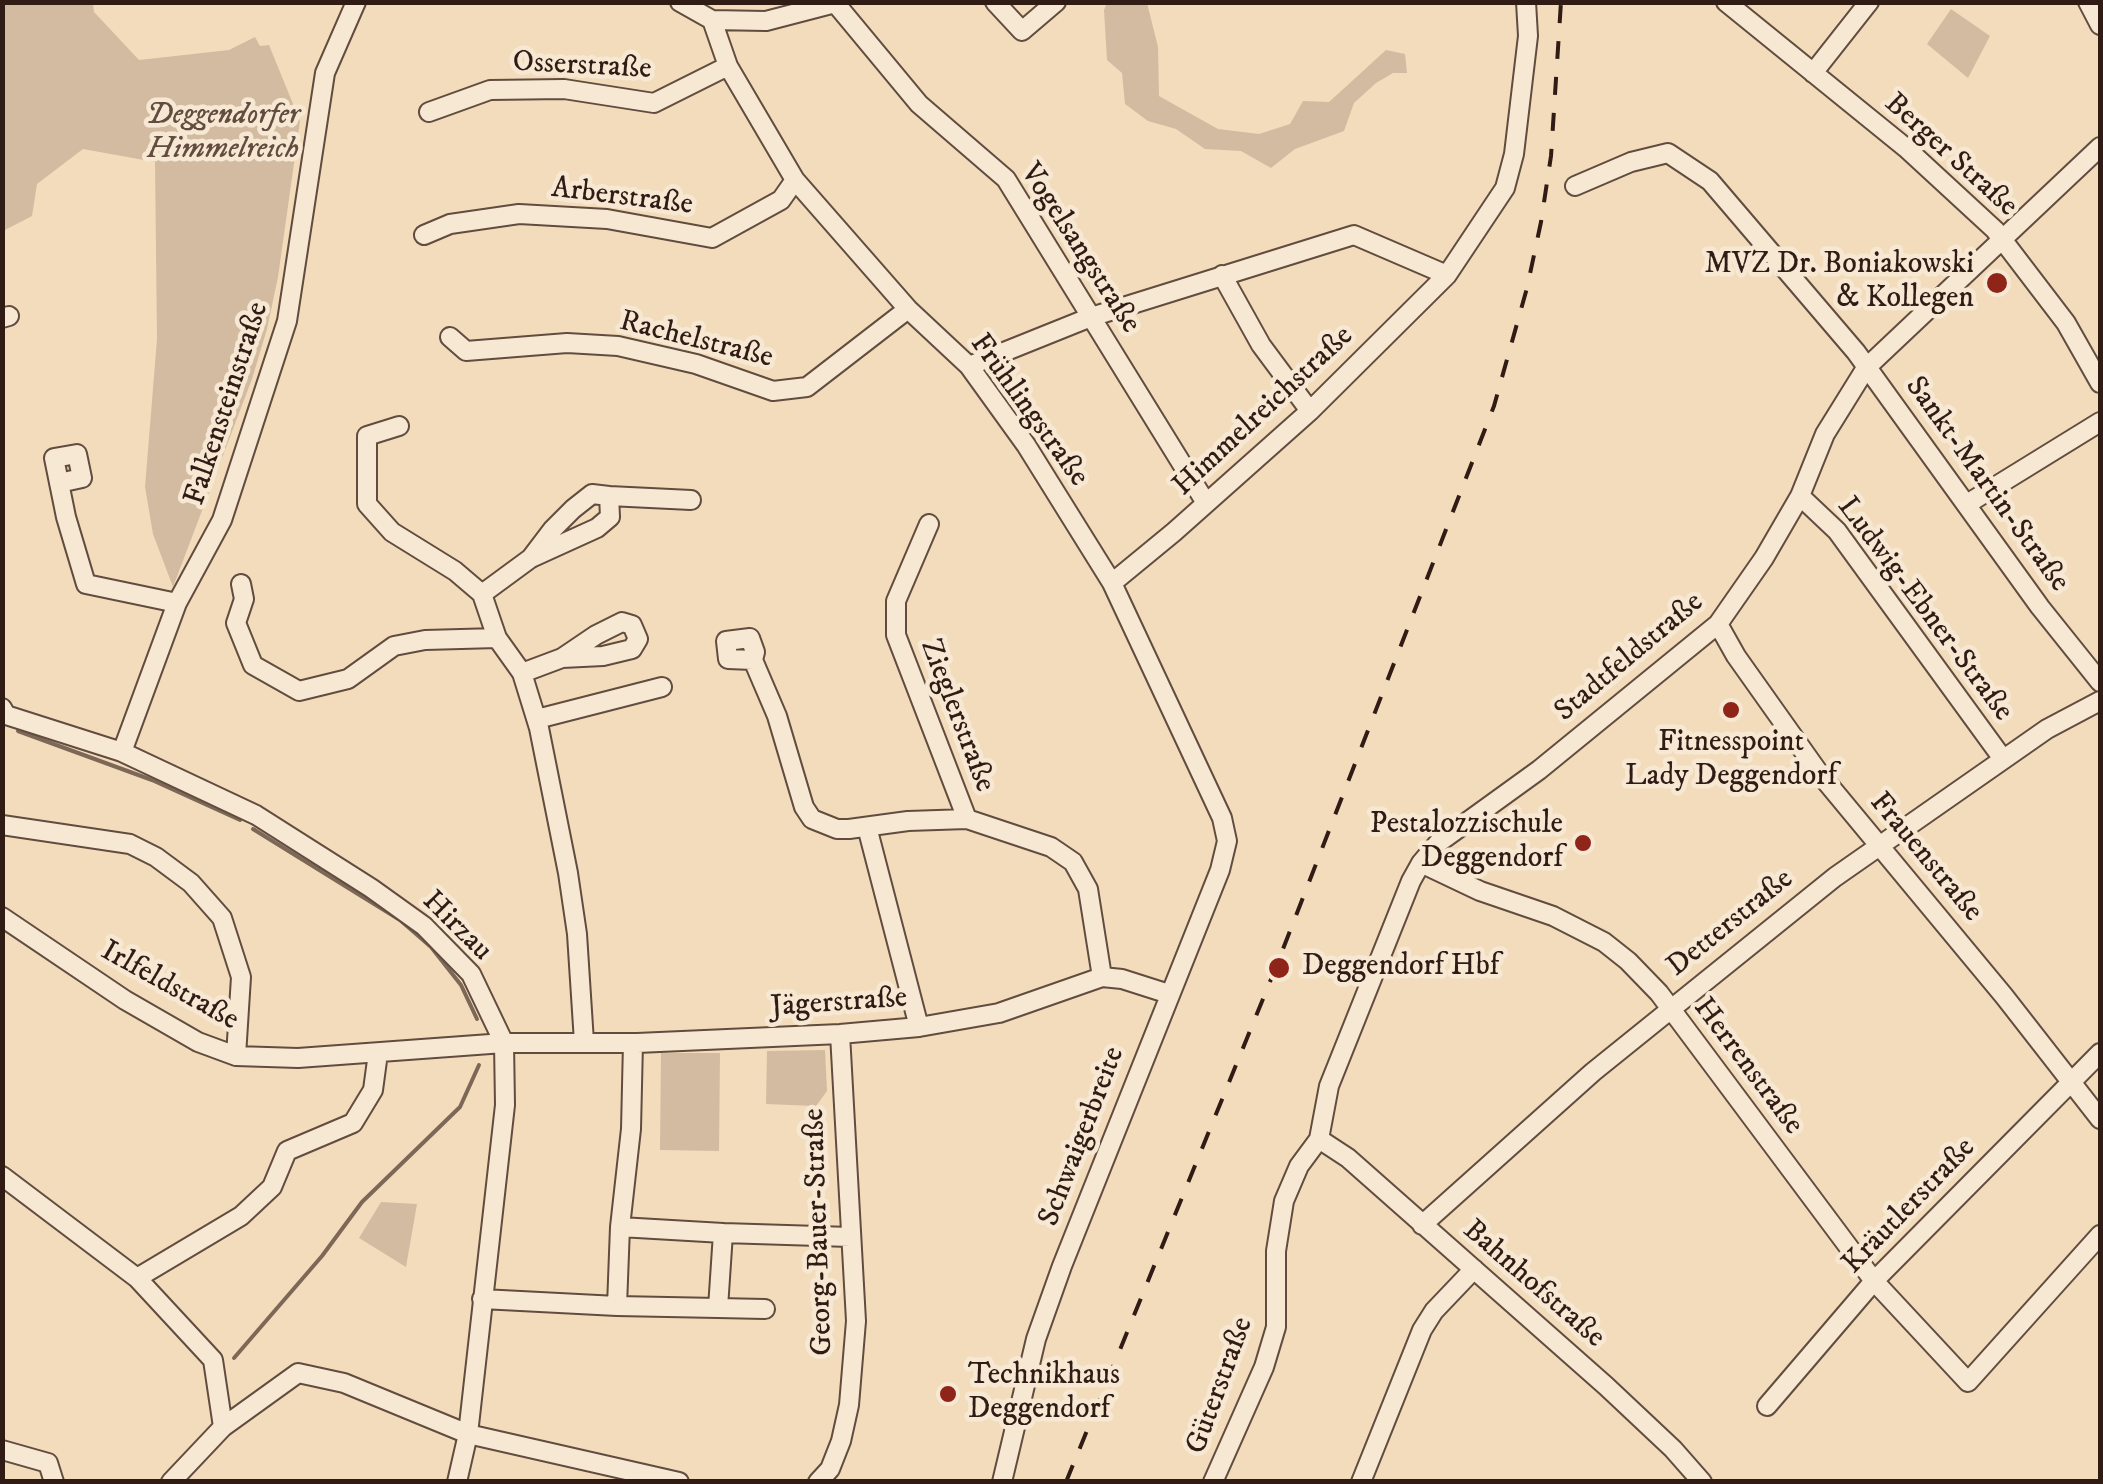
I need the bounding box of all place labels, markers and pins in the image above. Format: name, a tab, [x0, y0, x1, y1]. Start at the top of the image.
place label: MVZ Dr. Boniakowski & Kollegen	[1705, 248, 1974, 318]
marker: MVZ Dr. Boniakowski & Kollegen	[1984, 270, 2010, 296]
marker: Fitnesspoint Lady Deggendorf	[1720, 699, 1742, 721]
place label: Fitnesspoint Lady Deggendorf	[1625, 726, 1837, 796]
place label: Pestalozzischule Deggendorf	[1370, 808, 1563, 878]
marker: Pestalozzischule Deggendorf	[1572, 832, 1594, 854]
place label: Deggendorf Hbf	[1302, 950, 1499, 986]
marker: Deggendorf Hbf	[1266, 955, 1292, 981]
place label: Technikhaus Deggendorf	[968, 1359, 1120, 1430]
marker: Technikhaus Deggendorf	[937, 1383, 959, 1405]

